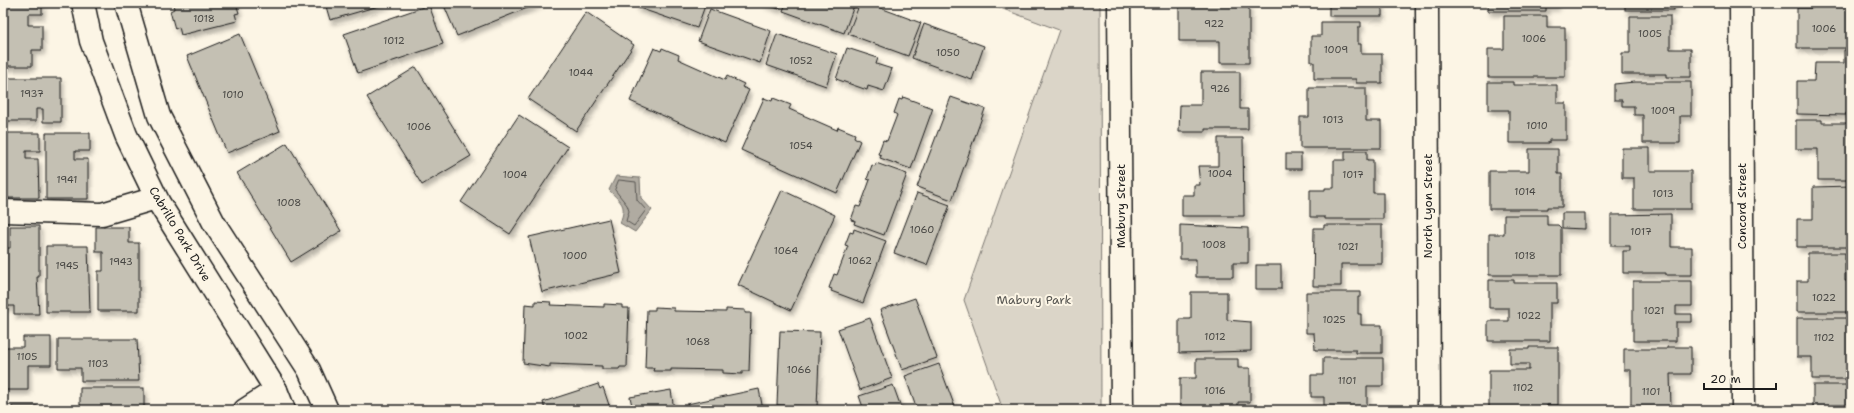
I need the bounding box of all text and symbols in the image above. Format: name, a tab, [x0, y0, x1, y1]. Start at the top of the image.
house number: 1018	[193, 12, 215, 25]
house number: 922	[1204, 17, 1224, 30]
house number: 1006	[1812, 22, 1836, 35]
house number: 1005	[1638, 27, 1662, 40]
house number: 1006	[1522, 32, 1546, 45]
house number: 1012	[383, 34, 405, 47]
house number: 1009	[1324, 43, 1348, 56]
house number: 1050	[936, 46, 960, 59]
house number: 1052	[789, 54, 813, 67]
house number: 1044	[569, 66, 593, 79]
house number: 926	[1210, 82, 1230, 95]
house number: 1937	[20, 87, 44, 100]
house number: 1010	[222, 88, 244, 101]
house number: 1009	[1651, 104, 1675, 117]
house number: 1013	[1322, 113, 1344, 126]
house number: 1010	[1526, 119, 1548, 132]
house number: 1006	[407, 120, 431, 133]
house number: 1054	[789, 139, 813, 152]
street label: North Lyon Street	[1420, 154, 1436, 258]
street label: Concord Street	[1734, 163, 1750, 249]
street label: Mabury Street	[1113, 164, 1129, 248]
house number: 1004	[1208, 167, 1232, 180]
house number: 1004	[503, 168, 527, 181]
house number: 1017	[1342, 168, 1364, 181]
house number: 1941	[56, 173, 78, 186]
street label: Cabrillo Park Drive	[145, 184, 215, 285]
house number: 1014	[1514, 185, 1536, 198]
house number: 1013	[1652, 187, 1674, 200]
house number: 1008	[277, 196, 301, 209]
house number: 1060	[910, 223, 934, 236]
house number: 1017	[1630, 225, 1652, 238]
house number: 1008	[1202, 238, 1226, 251]
house number: 1021	[1338, 240, 1358, 253]
house number: 1064	[774, 244, 798, 257]
house number: 1000	[563, 249, 587, 262]
house number: 1018	[1514, 249, 1536, 262]
house number: 1062	[848, 254, 872, 267]
house number: 1943	[109, 255, 133, 268]
house number: 1945	[55, 259, 79, 272]
house number: 1022	[1812, 291, 1836, 304]
park label: Mabury Park	[997, 292, 1072, 308]
house number: 1021	[1644, 304, 1664, 317]
house number: 1022	[1517, 309, 1541, 322]
house number: 1025	[1322, 313, 1346, 326]
house number: 1002	[564, 329, 588, 342]
house number: 1012	[1204, 330, 1226, 343]
house number: 1102	[1813, 331, 1835, 344]
house number: 1068	[686, 335, 710, 348]
house number: 1105	[17, 350, 37, 363]
house number: 1103	[87, 357, 109, 370]
house number: 1066	[787, 363, 811, 376]
scale bar	[1704, 365, 1776, 391]
text: 20 m	[1710, 371, 1741, 387]
house number: 1101	[1338, 374, 1356, 387]
house number: 1102	[1512, 381, 1534, 394]
house number: 1016	[1204, 384, 1226, 397]
house number: 1101	[1642, 385, 1660, 398]

